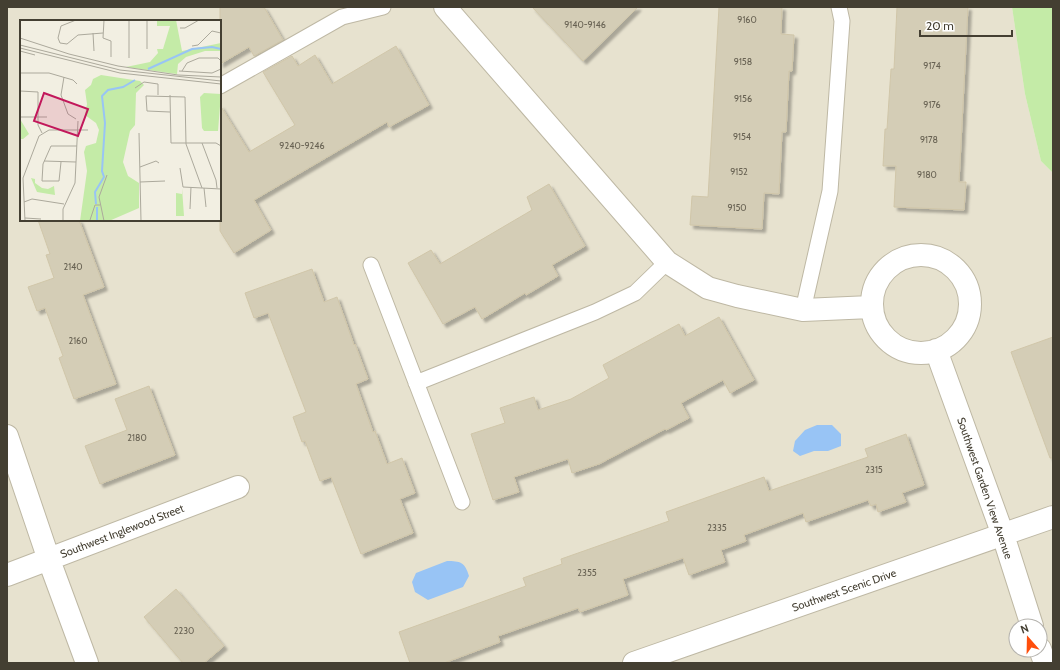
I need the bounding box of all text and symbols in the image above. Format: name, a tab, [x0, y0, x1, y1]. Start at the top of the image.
scale bar	[920, 12, 1012, 38]
house number: 9160	[737, 14, 757, 25]
text: 20 m	[926, 18, 954, 33]
house number: 9140-9146	[564, 19, 606, 30]
inset map	[20, 20, 221, 221]
house number: 9158	[734, 56, 752, 67]
house number: 9174	[923, 60, 941, 71]
house number: 9156	[734, 93, 752, 104]
house number: 9176	[923, 99, 941, 110]
house number: 9154	[733, 131, 751, 142]
house number: 9178	[920, 134, 938, 145]
house number: 9240-9246	[279, 140, 325, 151]
house number: 9152	[730, 166, 748, 177]
house number: 9180	[917, 169, 937, 180]
house number: 9150	[727, 202, 747, 213]
house number: 2140	[63, 261, 83, 272]
house number: 2160	[68, 335, 88, 346]
street label: Southwest Garden View Avenue	[954, 415, 1016, 561]
house number: 2180	[127, 432, 147, 443]
house number: 2315	[865, 464, 883, 475]
street label: Southwest Inglewood Street	[58, 501, 186, 561]
house number: 2335	[707, 522, 727, 533]
street label: Southwest Scenic Drive	[790, 565, 898, 614]
house number: 2355	[577, 567, 597, 578]
north arrow	[1008, 618, 1048, 658]
text: N	[1019, 621, 1031, 637]
house number: 2230	[174, 625, 194, 636]

